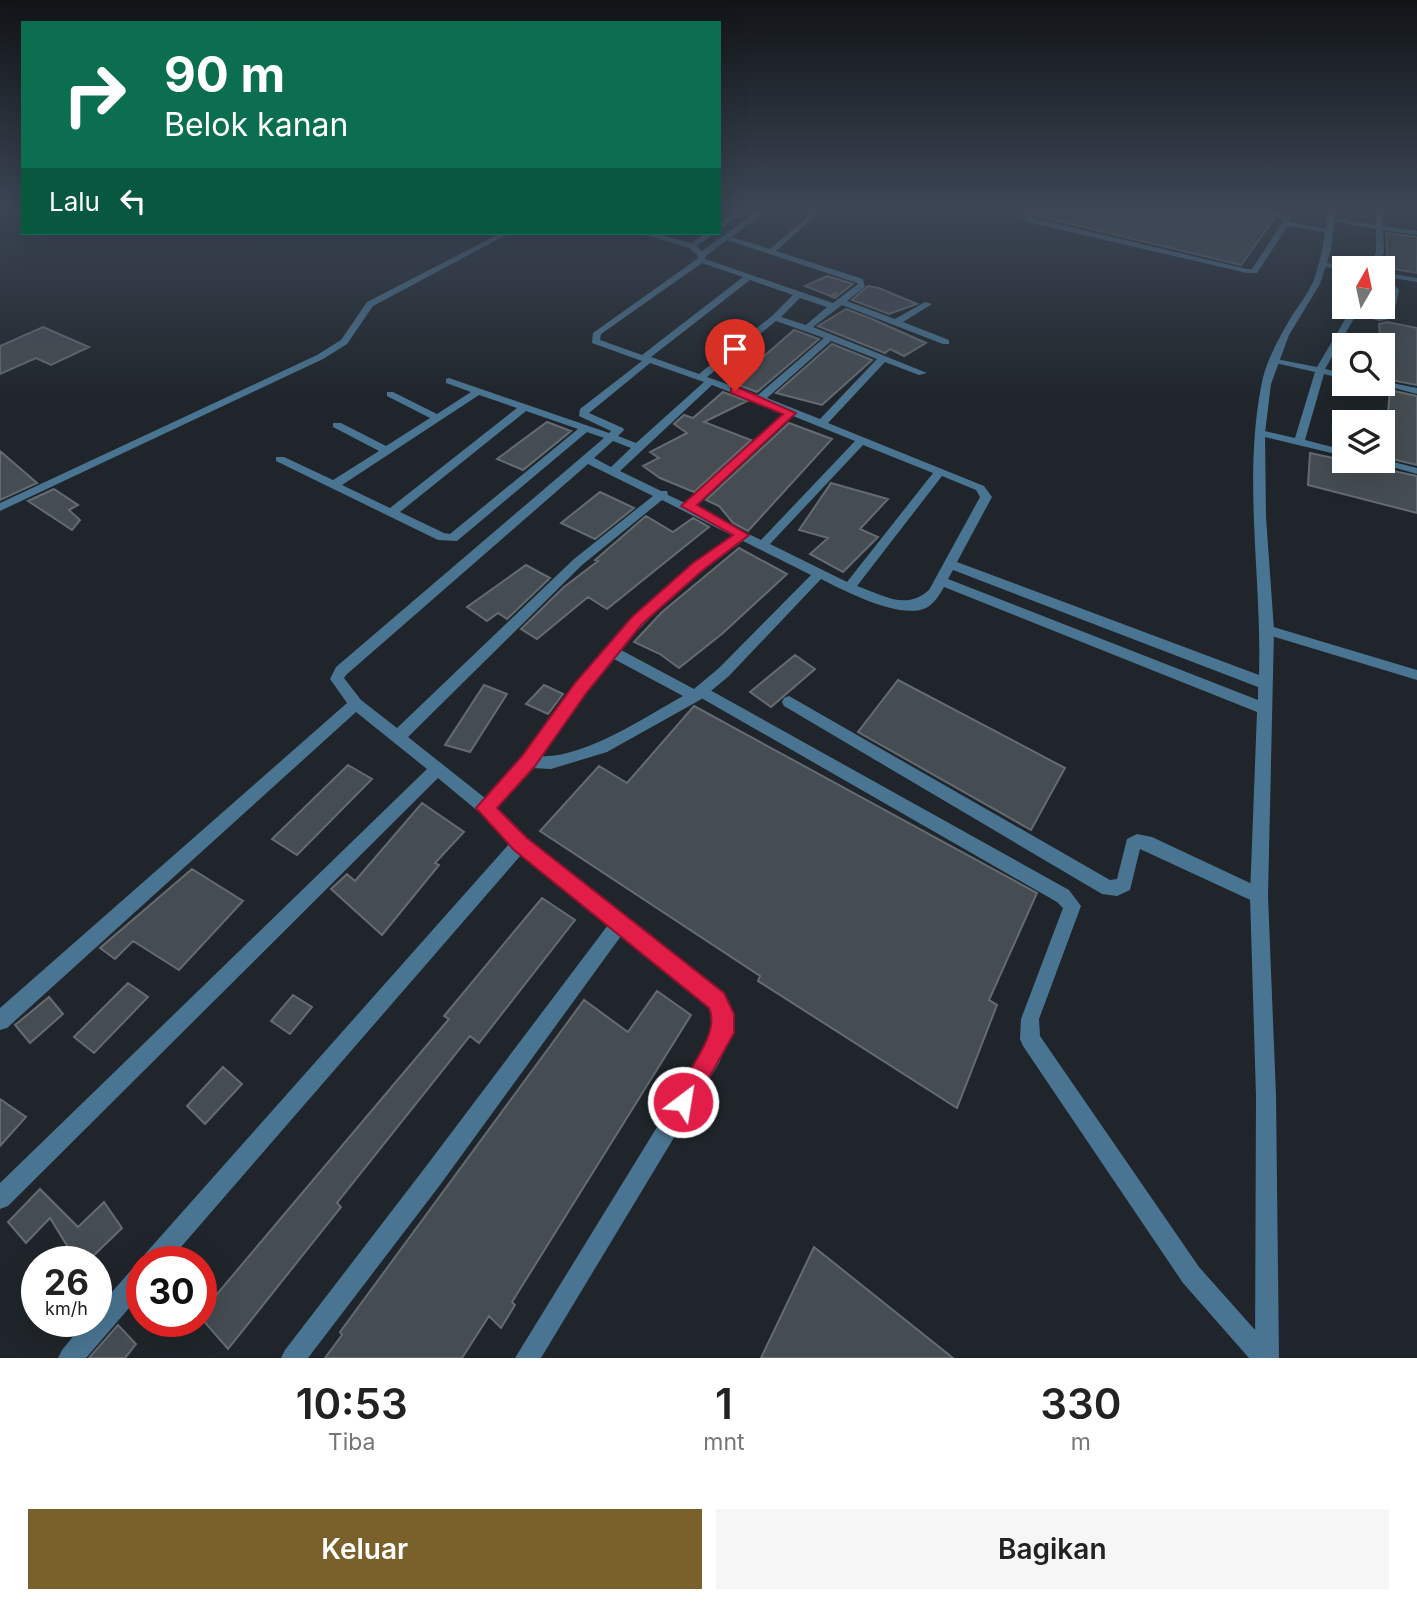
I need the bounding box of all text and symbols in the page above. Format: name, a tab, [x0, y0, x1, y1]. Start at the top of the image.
text: 90 m	[164, 45, 285, 104]
icon: right	[49, 49, 140, 140]
text: Belok kanan	[164, 105, 348, 144]
icon: left	[114, 182, 152, 220]
text: Lalu	[49, 186, 100, 217]
north arrow	[1332, 256, 1395, 318]
map controls	[1332, 256, 1395, 473]
pin	[705, 319, 765, 391]
icon: arrive	[716, 330, 754, 368]
button: search	[1332, 333, 1395, 396]
button: layers	[1332, 410, 1395, 473]
position arrow	[646, 1065, 720, 1139]
speed limit sign: 30	[126, 1246, 217, 1337]
text: 26	[44, 1261, 89, 1303]
text: km/h	[45, 1298, 88, 1319]
text: 10:53	[296, 1378, 408, 1429]
text: 1	[715, 1378, 733, 1429]
text: 330	[1040, 1378, 1121, 1429]
text: Tiba	[328, 1428, 375, 1456]
text: mnt	[703, 1428, 745, 1456]
text: m	[1071, 1428, 1091, 1456]
button: Keluar	[28, 1509, 702, 1589]
button: Bagikan	[716, 1509, 1389, 1589]

